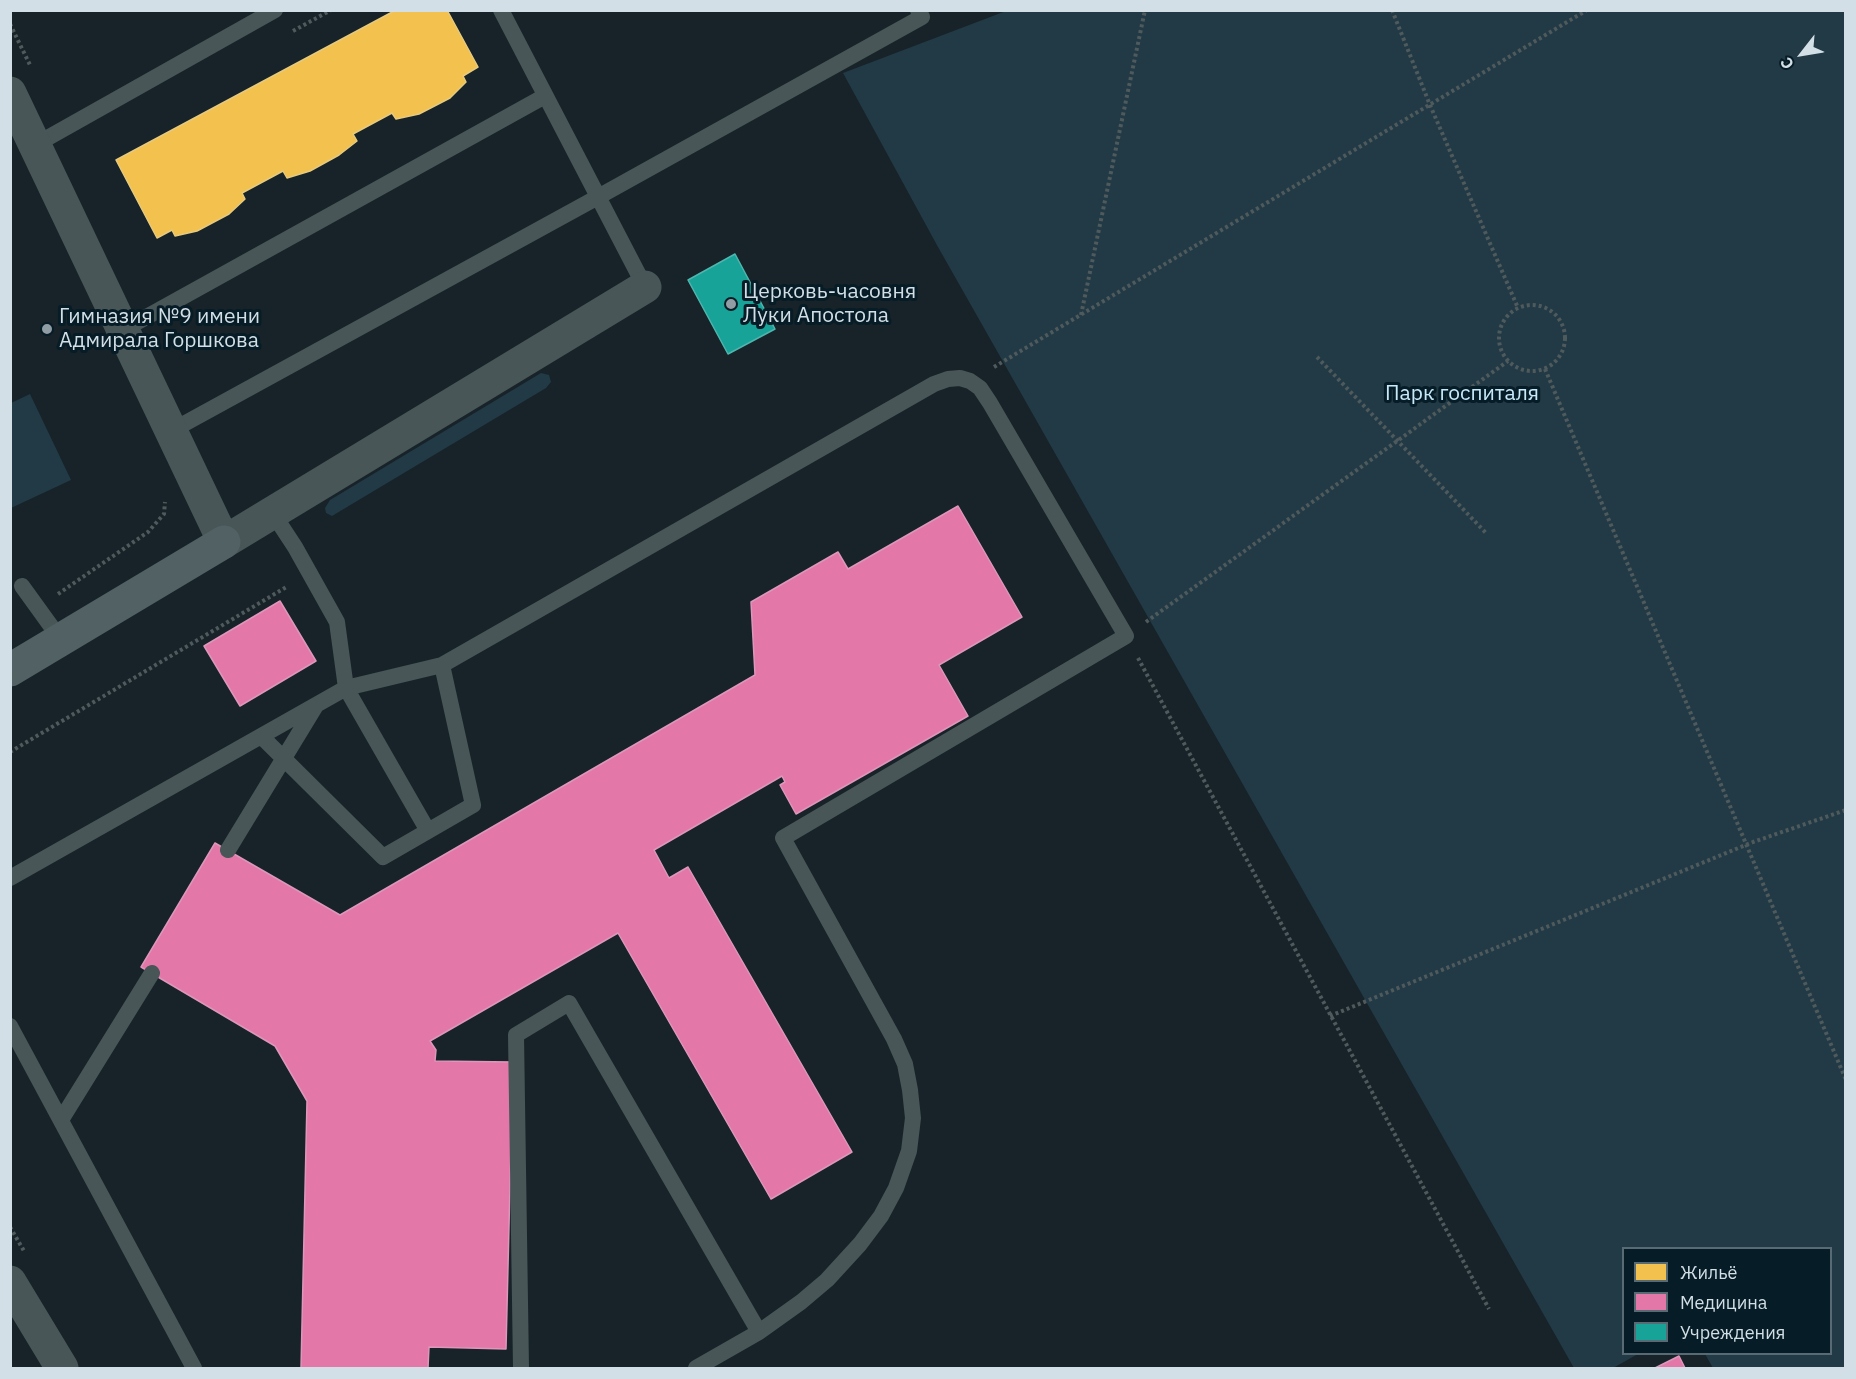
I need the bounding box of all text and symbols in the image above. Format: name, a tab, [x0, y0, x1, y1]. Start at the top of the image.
north arrow	[1772, 24, 1832, 84]
text: С	[1775, 54, 1798, 73]
place label: Церковь-часовня Луки Апостола	[743, 279, 916, 329]
marker: Церковь-часовня Луки Апостола	[724, 297, 738, 311]
place label: Гимназия №9 имени Адмирала Горшкова	[59, 304, 260, 354]
marker: Гимназия №9 имени Адмирала Горшкова	[40, 322, 54, 336]
park label: Парк госпиталя	[1385, 381, 1539, 407]
legend	[1622, 1247, 1832, 1355]
text: Жильё	[1680, 1261, 1737, 1284]
text: Медицина	[1680, 1291, 1767, 1314]
text: Учреждения	[1680, 1321, 1785, 1344]

